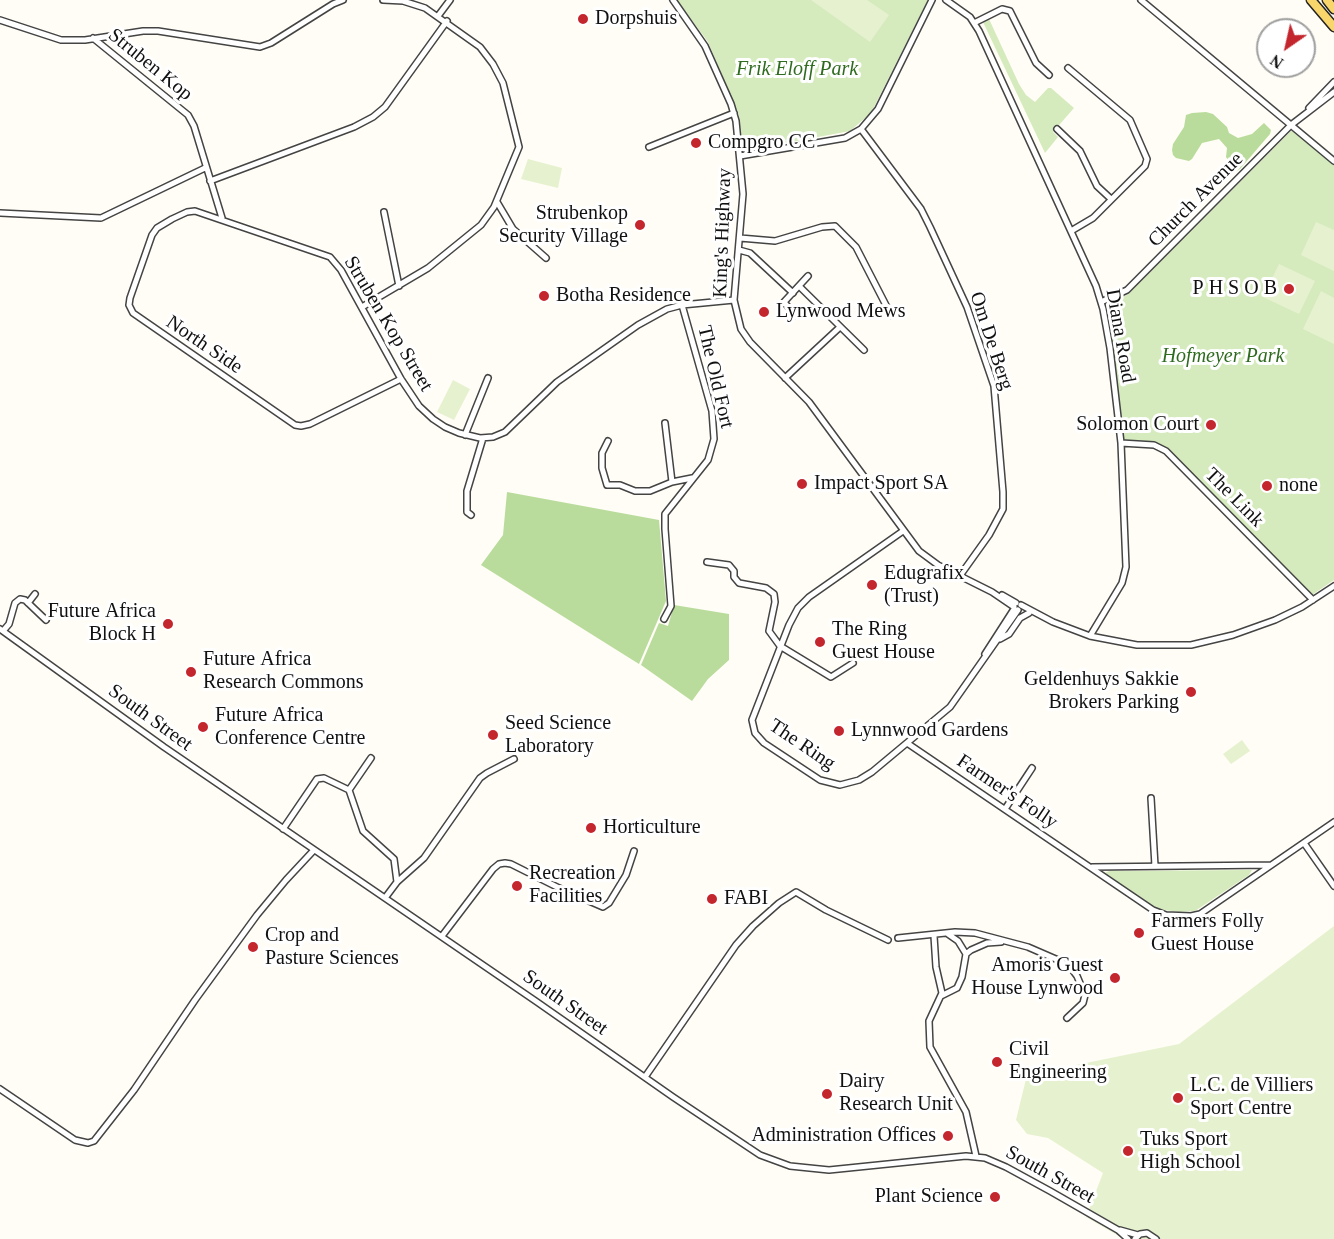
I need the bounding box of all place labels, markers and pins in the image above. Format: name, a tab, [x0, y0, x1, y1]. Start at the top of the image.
place label: Dorpshuis	[595, 7, 677, 31]
marker: Dorpshuis	[576, 12, 590, 26]
place label: Compgro CC	[708, 131, 815, 155]
marker: Compgro CC	[689, 136, 703, 150]
place label: Strubenkop Security Village	[499, 202, 628, 249]
marker: Strubenkop Security Village	[633, 218, 647, 232]
place label: P H S O B	[1193, 277, 1277, 301]
marker: P H S O B	[1282, 282, 1296, 296]
place label: Botha Residence	[556, 284, 691, 308]
marker: Botha Residence	[537, 289, 551, 303]
place label: Lynwood Mews	[776, 300, 905, 324]
marker: Lynwood Mews	[757, 305, 771, 319]
place label: Solomon Court	[1076, 413, 1199, 437]
marker: Solomon Court	[1204, 418, 1218, 432]
place label: Impact Sport SA	[814, 472, 948, 496]
place label: none	[1279, 474, 1318, 498]
marker: Impact Sport SA	[795, 477, 809, 491]
marker: none	[1260, 479, 1274, 493]
place label: Edugrafix (Trust)	[884, 562, 964, 609]
marker: Edugrafix (Trust)	[865, 578, 879, 592]
place label: Future Africa Block H	[48, 600, 156, 647]
marker: Future Africa Block H	[161, 617, 175, 631]
place label: The Ring Guest House	[832, 618, 935, 665]
marker: The Ring Guest House	[813, 635, 827, 649]
place label: Future Africa Research Commons	[203, 648, 364, 695]
marker: Future Africa Research Commons	[184, 665, 198, 679]
place label: Geldenhuys Sakkie Brokers Parking	[1024, 668, 1179, 715]
marker: Geldenhuys Sakkie Brokers Parking	[1184, 685, 1198, 699]
place label: Future Africa Conference Centre	[215, 704, 365, 751]
place label: Seed Science Laboratory	[505, 712, 611, 759]
place label: Lynnwood Gardens	[851, 719, 1008, 743]
marker: Future Africa Conference Centre	[196, 720, 210, 734]
marker: Lynnwood Gardens	[832, 724, 846, 738]
marker: Seed Science Laboratory	[486, 728, 500, 742]
place label: Horticulture	[603, 816, 701, 840]
marker: Horticulture	[584, 821, 598, 835]
place label: Recreation Facilities	[529, 862, 616, 909]
marker: Recreation Facilities	[510, 879, 524, 893]
place label: FABI	[724, 887, 768, 911]
marker: FABI	[705, 892, 719, 906]
place label: Farmers Folly Guest House	[1151, 910, 1264, 957]
place label: Crop and Pasture Sciences	[265, 924, 399, 971]
marker: Farmers Folly Guest House	[1132, 926, 1146, 940]
marker: Crop and Pasture Sciences	[246, 940, 260, 954]
place label: Amoris Guest House Lynwood	[971, 954, 1103, 1001]
marker: Amoris Guest House Lynwood	[1108, 971, 1122, 985]
place label: Civil Engineering	[1009, 1038, 1107, 1085]
marker: Civil Engineering	[990, 1055, 1004, 1069]
place label: Dairy Research Unit	[839, 1070, 953, 1117]
place label: L.C. de Villiers Sport Centre	[1190, 1074, 1313, 1121]
marker: Dairy Research Unit	[820, 1087, 834, 1101]
marker: L.C. de Villiers Sport Centre	[1171, 1091, 1185, 1105]
place label: Administration Offices	[751, 1124, 936, 1148]
place label: Tuks Sport High School	[1140, 1128, 1241, 1175]
marker: Administration Offices	[941, 1129, 955, 1143]
marker: Tuks Sport High School	[1121, 1144, 1135, 1158]
place label: Plant Science	[875, 1185, 983, 1209]
marker: Plant Science	[988, 1190, 1002, 1204]

